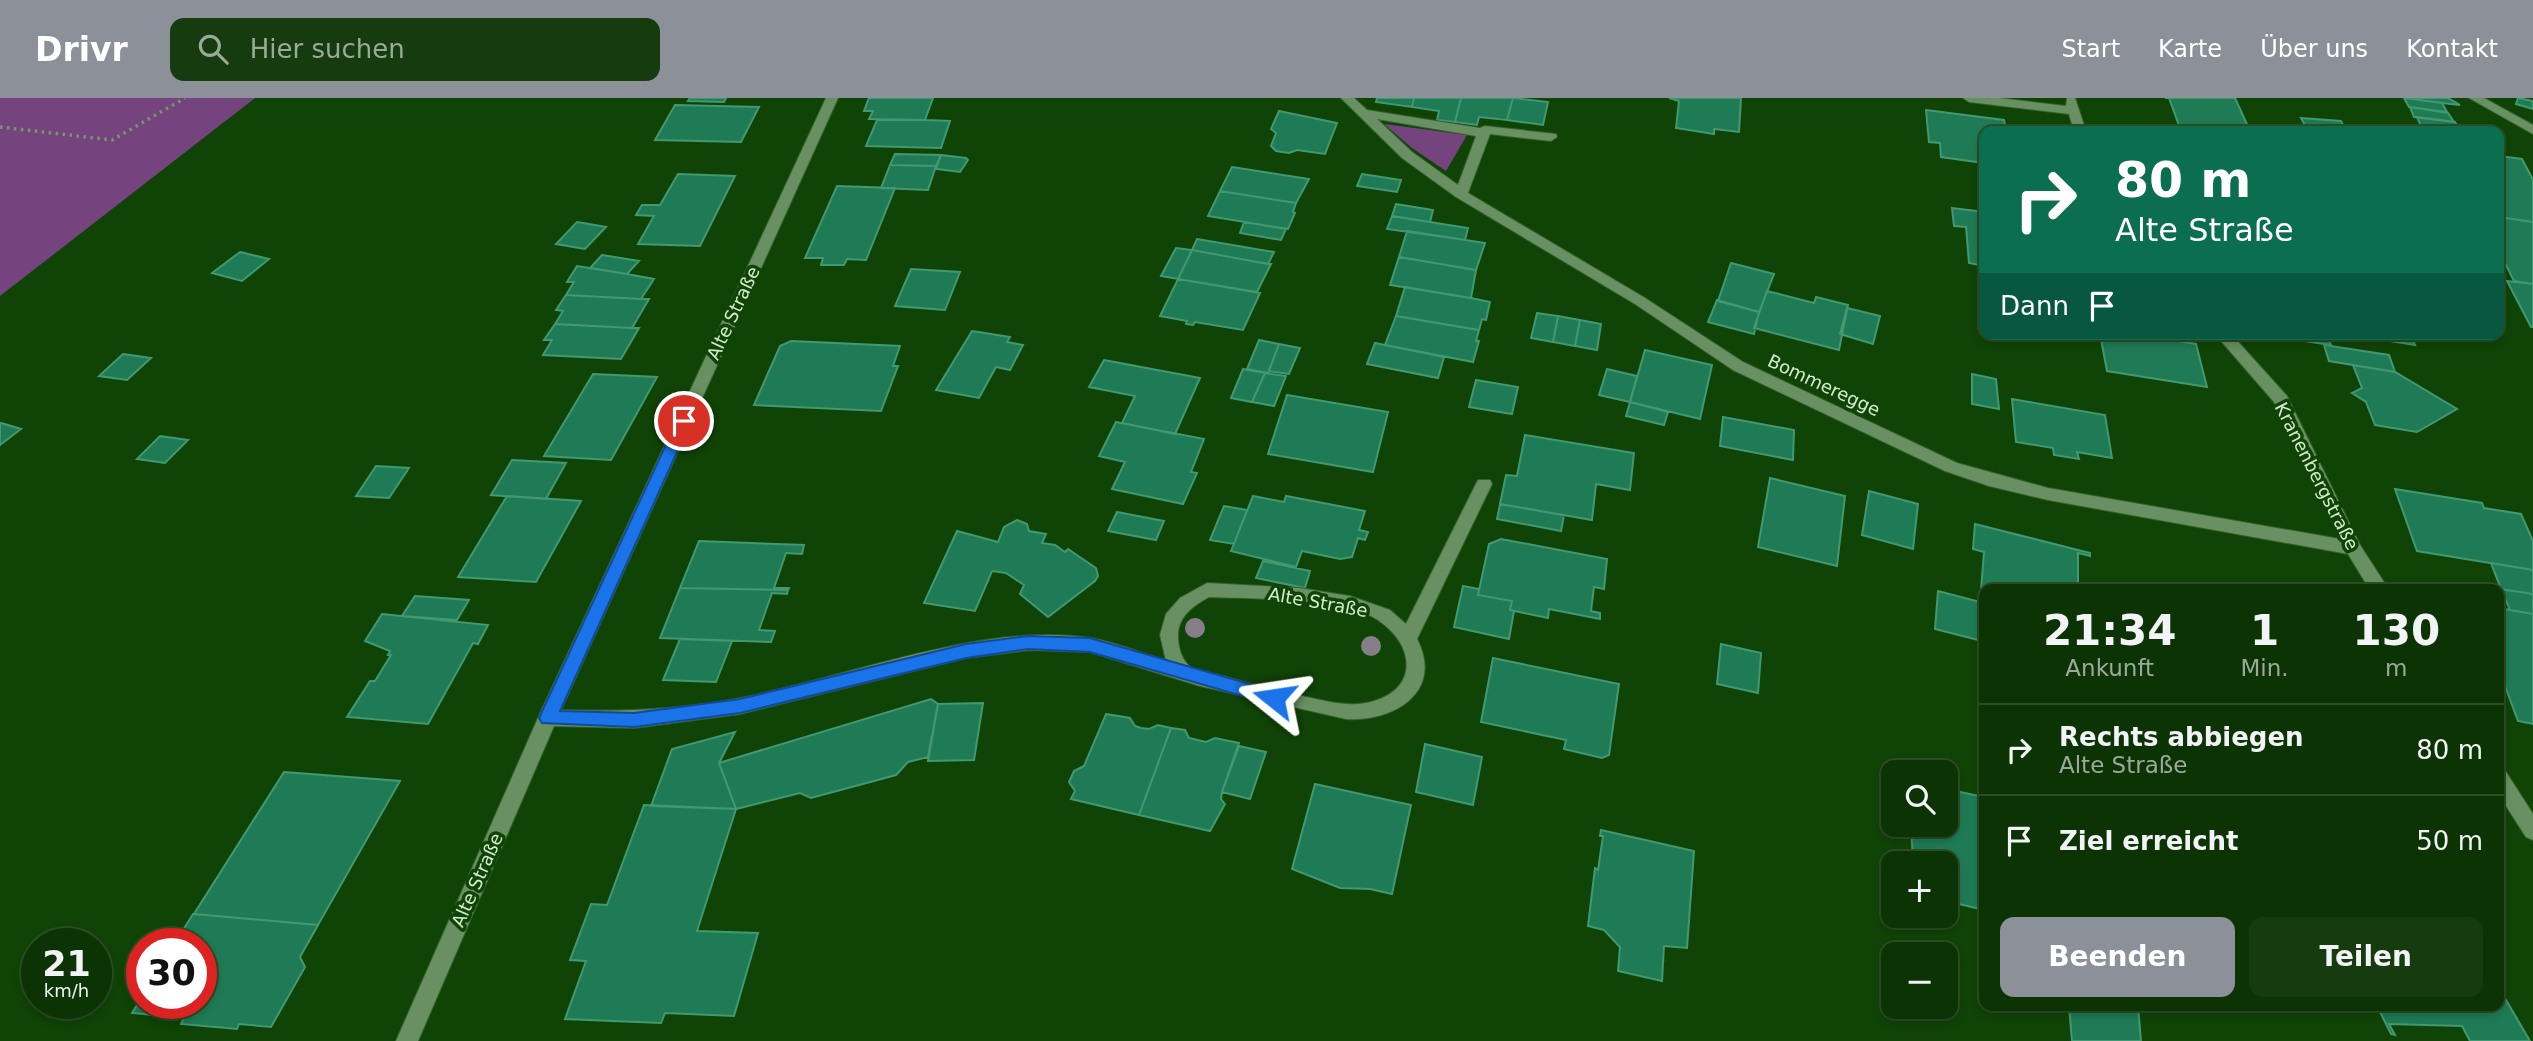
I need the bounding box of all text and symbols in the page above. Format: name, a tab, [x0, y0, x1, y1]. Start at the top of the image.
search box	[170, 18, 660, 81]
text: Drivr	[35, 30, 128, 69]
icon: search	[194, 30, 232, 68]
text: Hier suchen	[250, 34, 405, 64]
text: Start	[2061, 35, 2120, 63]
text: Karte	[2158, 35, 2222, 63]
text: Über uns	[2260, 35, 2368, 63]
text: Kontakt	[2406, 35, 2498, 63]
text: 80 m	[2115, 152, 2251, 209]
icon: right	[2000, 154, 2091, 245]
text: Alte Straße	[2115, 211, 2294, 249]
street label: Alte Straße	[702, 263, 764, 363]
icon: arrive	[2083, 287, 2121, 325]
text: Dann	[2000, 291, 2069, 321]
street label: Bommeregge	[1764, 350, 1884, 420]
pin	[654, 391, 714, 451]
street label: Kranenbergstraße	[2271, 399, 2363, 553]
icon: arrive	[665, 402, 703, 440]
street label: Alte Straße	[1267, 583, 1369, 621]
text: 21:34	[2043, 606, 2177, 655]
text: 1	[2250, 606, 2279, 655]
text: 130	[2352, 606, 2440, 655]
text: Ankunft	[2065, 655, 2154, 681]
text: Min.	[2240, 655, 2289, 681]
text: m	[2385, 655, 2407, 681]
position arrow	[1237, 661, 1311, 735]
text: Rechts abbiegen	[2059, 722, 2304, 752]
icon: right	[2000, 731, 2038, 769]
text: 80 m	[2416, 735, 2483, 765]
text: Alte Straße	[2059, 752, 2187, 778]
map controls	[1881, 760, 1958, 1019]
button: search	[1881, 760, 1958, 837]
icon: arrive	[2000, 822, 2038, 860]
text: Ziel erreicht	[2059, 826, 2239, 856]
text: 50 m	[2416, 826, 2483, 856]
street label: Alte Straße	[447, 830, 507, 930]
button: +	[1881, 851, 1958, 928]
button: Beenden	[2000, 917, 2235, 997]
button: Teilen	[2249, 917, 2483, 997]
speed limit sign: 30	[126, 928, 217, 1019]
button: −	[1881, 942, 1958, 1019]
text: 21	[42, 944, 91, 984]
text: km/h	[44, 980, 89, 1001]

